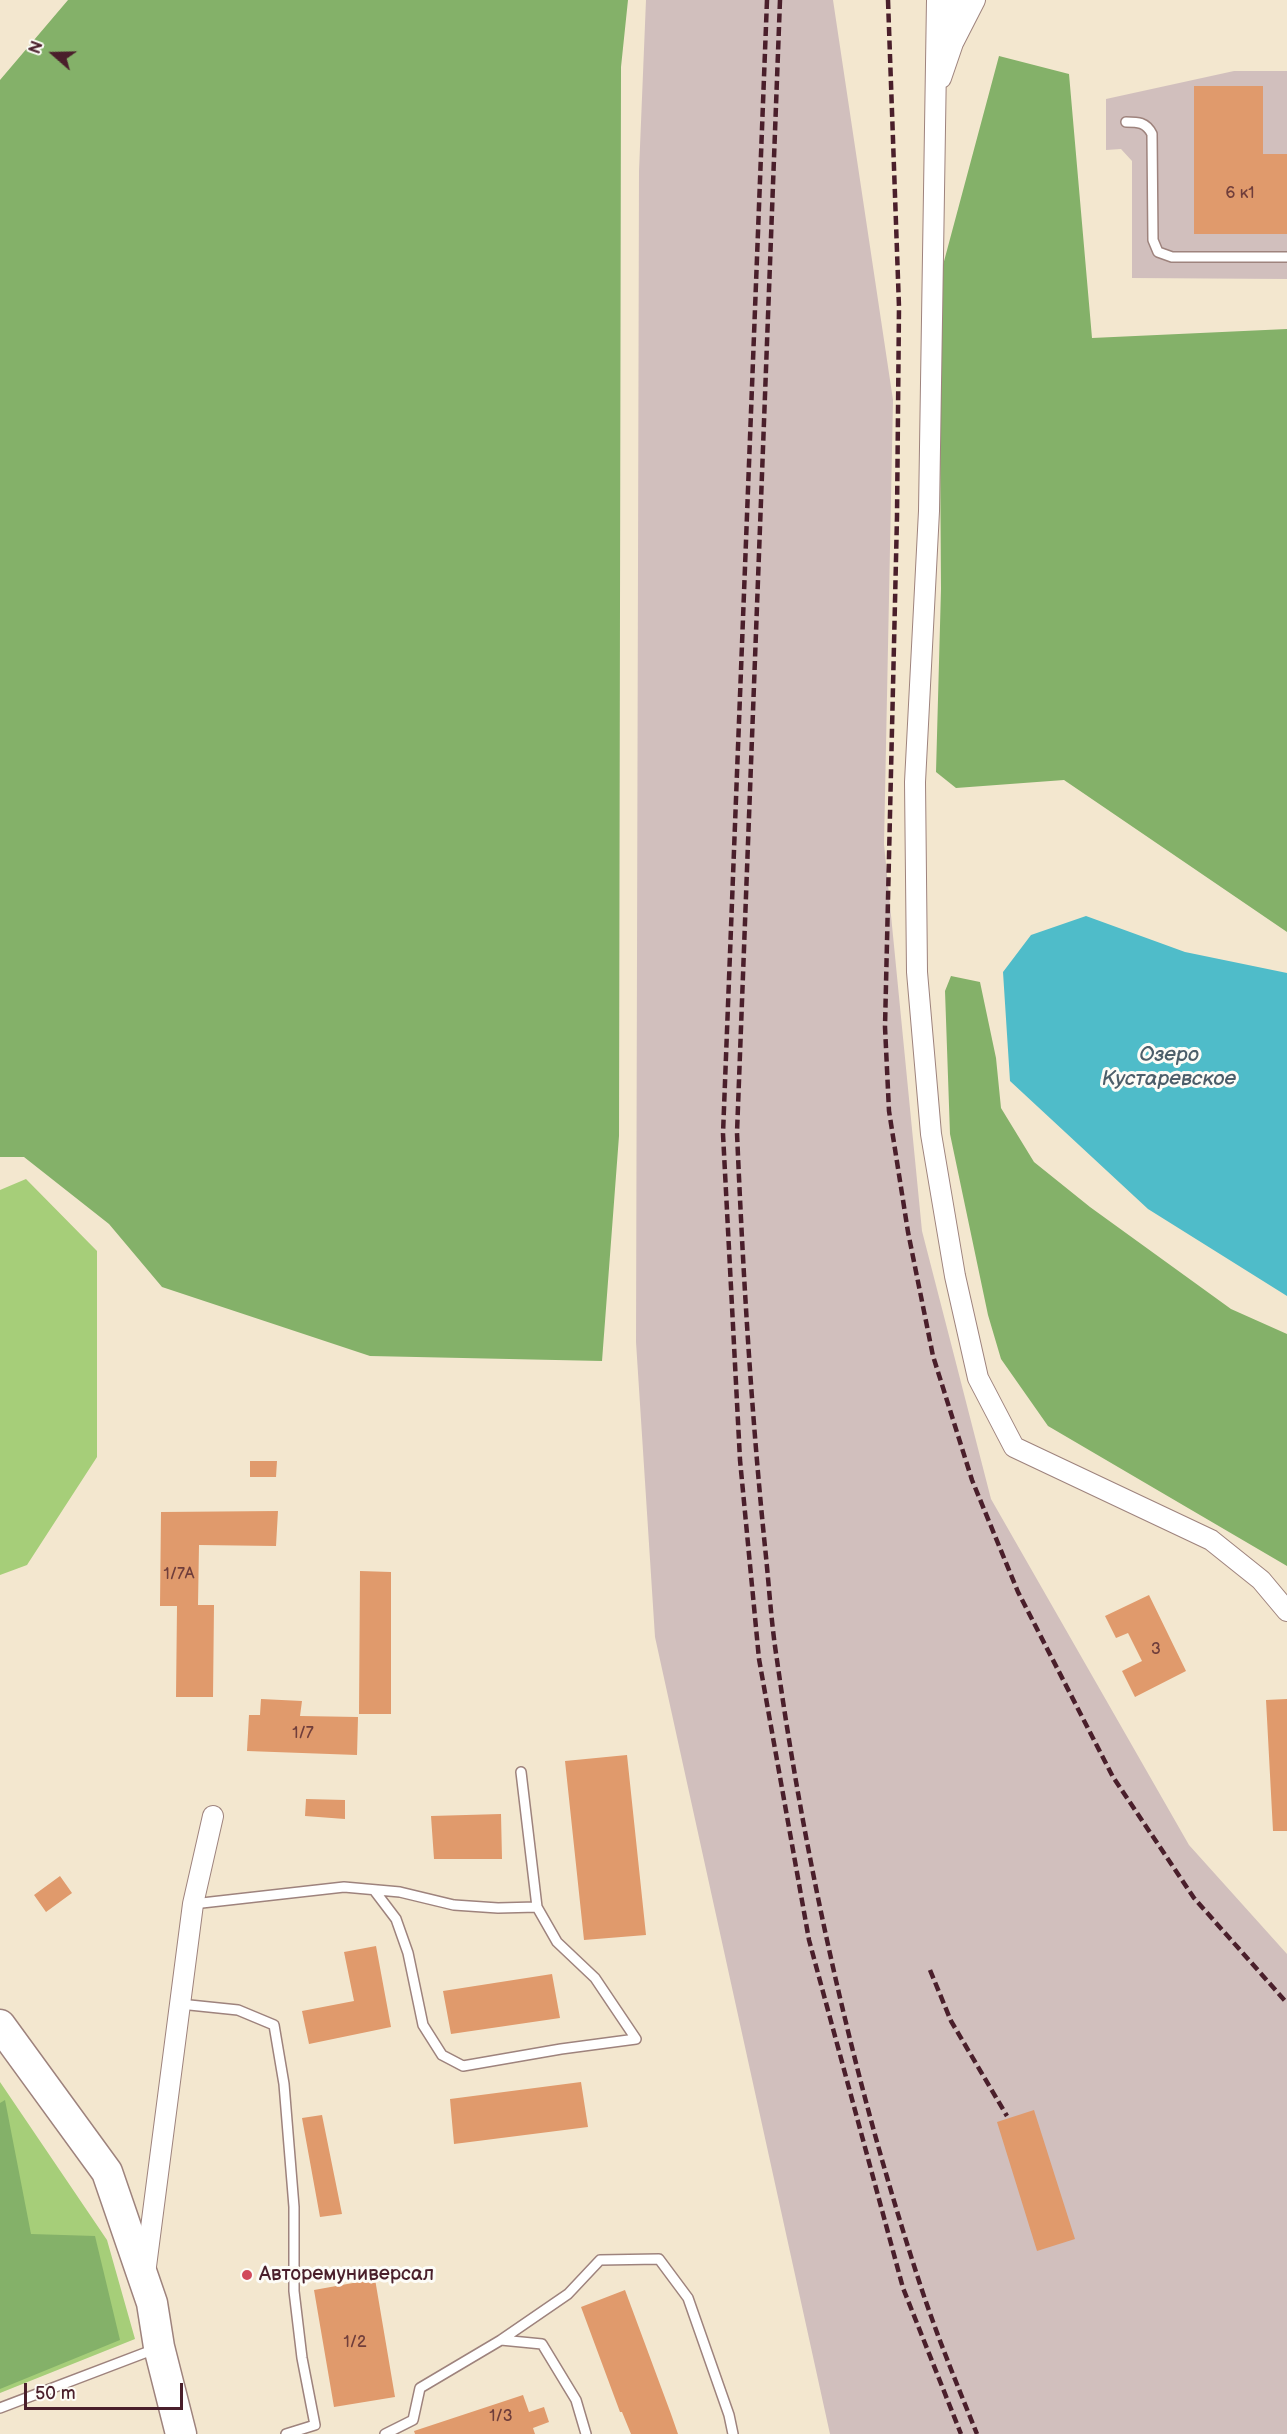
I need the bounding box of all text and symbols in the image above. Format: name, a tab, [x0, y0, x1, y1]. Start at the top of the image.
north arrow	[24, 24, 84, 84]
text: N	[26, 39, 48, 57]
house number: 6 к1	[1226, 184, 1254, 204]
water label: Озеро Кустаревское	[1102, 1043, 1236, 1093]
house number: 1/7А	[164, 1565, 194, 1585]
house number: 3	[1151, 1640, 1161, 1660]
house number: 1/7	[292, 1724, 314, 1744]
place label: Авторемуниверсал	[259, 2263, 434, 2287]
marker: Авторемуниверсал	[240, 2268, 254, 2282]
house number: 1/2	[344, 2333, 366, 2353]
scale bar	[27, 2371, 186, 2409]
text: 50 m	[35, 2383, 76, 2404]
house number: 1/3	[489, 2407, 513, 2427]

